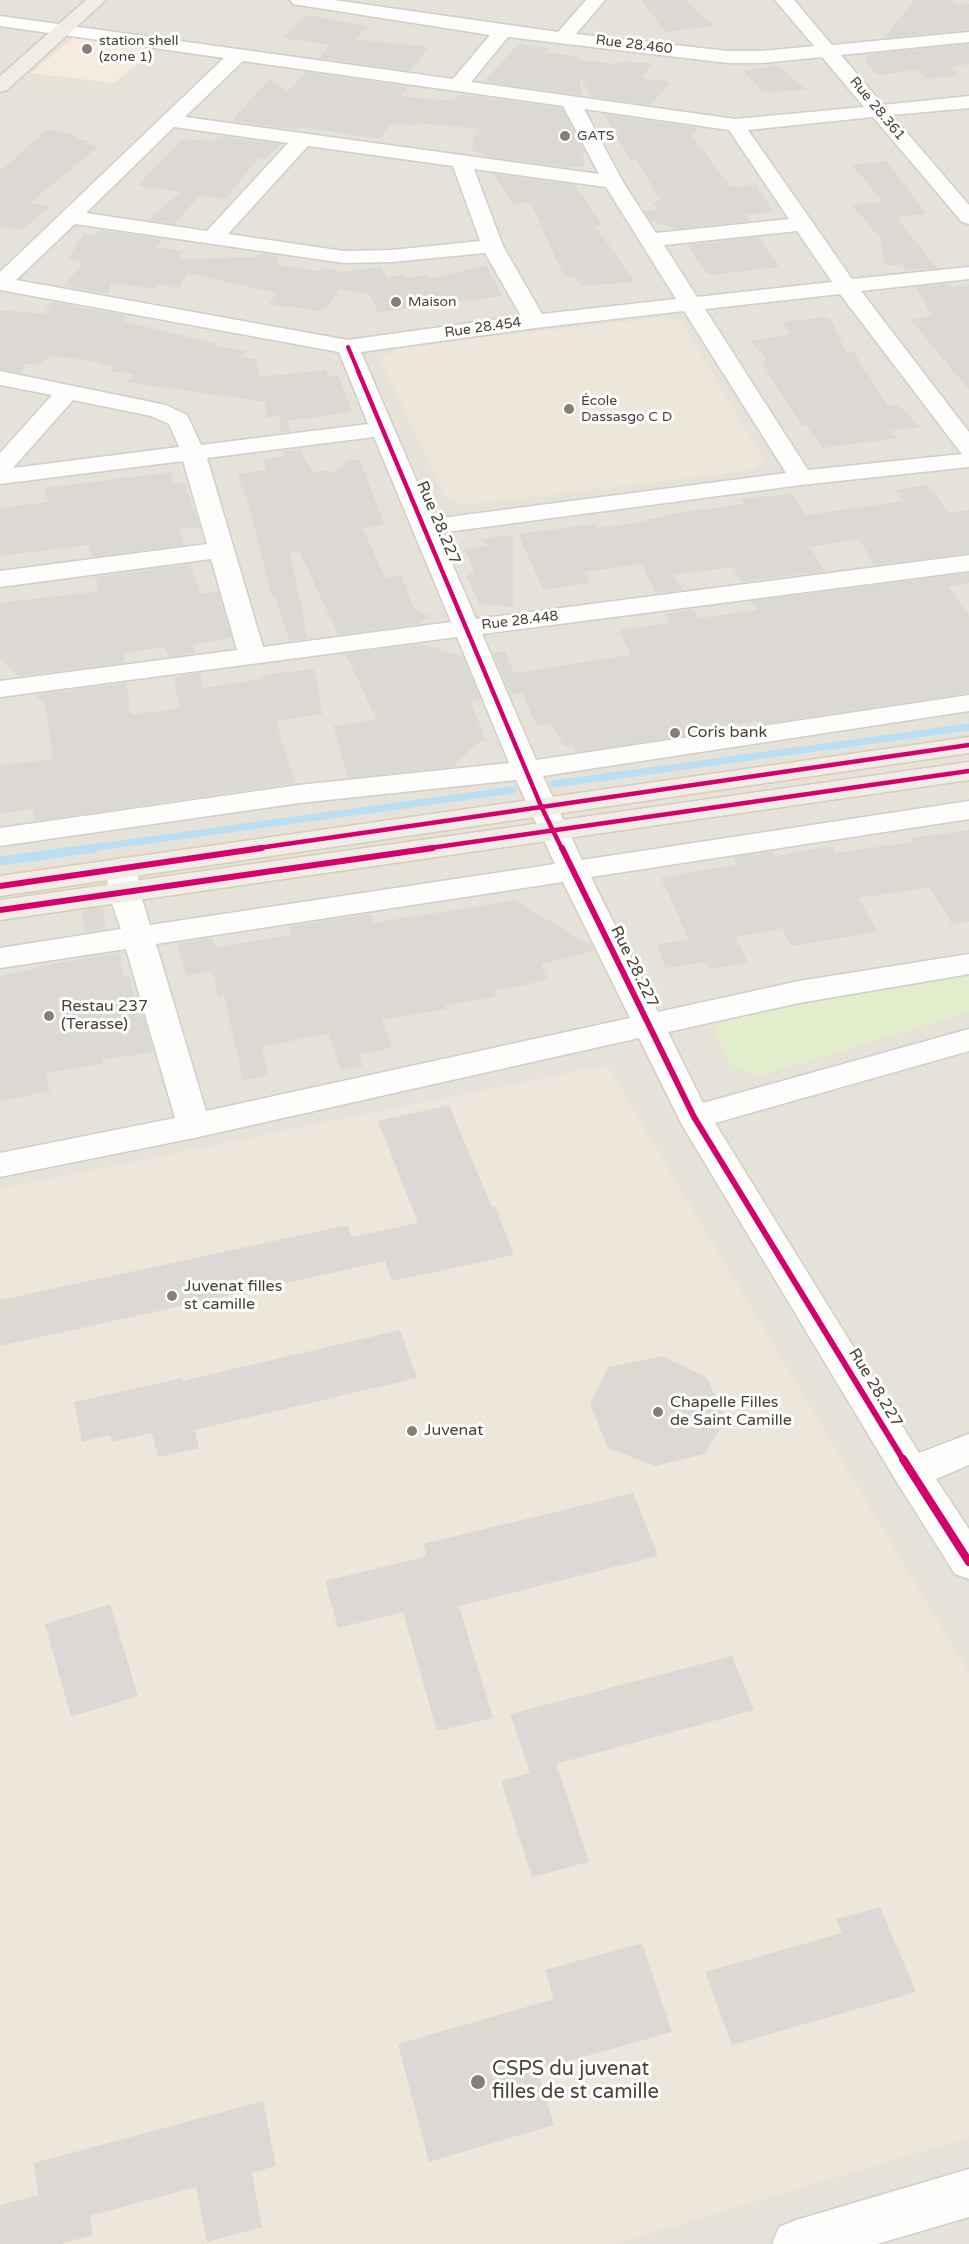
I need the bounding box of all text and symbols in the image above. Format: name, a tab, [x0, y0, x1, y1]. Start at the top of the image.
street label: Rue 28.460	[595, 32, 673, 58]
place label: station shell (zone 1)	[99, 33, 178, 66]
marker: station shell (zone 1)	[80, 42, 94, 56]
street label: Rue 28.361	[846, 74, 908, 144]
place label: GATS	[577, 128, 614, 144]
marker: GATS	[558, 129, 572, 143]
place label: Maison	[408, 294, 457, 310]
marker: Maison	[389, 295, 403, 309]
street label: Rue 28.454	[444, 314, 522, 342]
place label: École Dassasgo C D	[581, 393, 672, 425]
marker: École Dassasgo C D	[562, 402, 576, 416]
street label: Rue 28.227	[412, 478, 464, 568]
street label: Rue 28.448	[481, 608, 559, 634]
place label: Coris bank	[687, 723, 767, 743]
marker: Coris bank	[668, 726, 682, 740]
street label: Rue 28.227	[606, 923, 662, 1011]
place label: Restau 237 (Terasse)	[61, 997, 148, 1035]
marker: Restau 237 (Terasse)	[42, 1009, 56, 1023]
place label: Juvenat filles st camille	[184, 1277, 282, 1315]
marker: Juvenat filles st camille	[165, 1289, 179, 1303]
street label: Rue 28.227	[844, 1345, 906, 1431]
place label: Chapelle Filles de Saint Camille	[670, 1393, 792, 1431]
marker: Chapelle Filles de Saint Camille	[651, 1405, 665, 1419]
place label: Juvenat	[424, 1421, 483, 1441]
marker: Juvenat	[405, 1424, 419, 1438]
place label: CSPS du juvenat filles de st camille	[492, 2058, 659, 2105]
marker: CSPS du juvenat filles de st camille	[469, 2073, 487, 2091]

